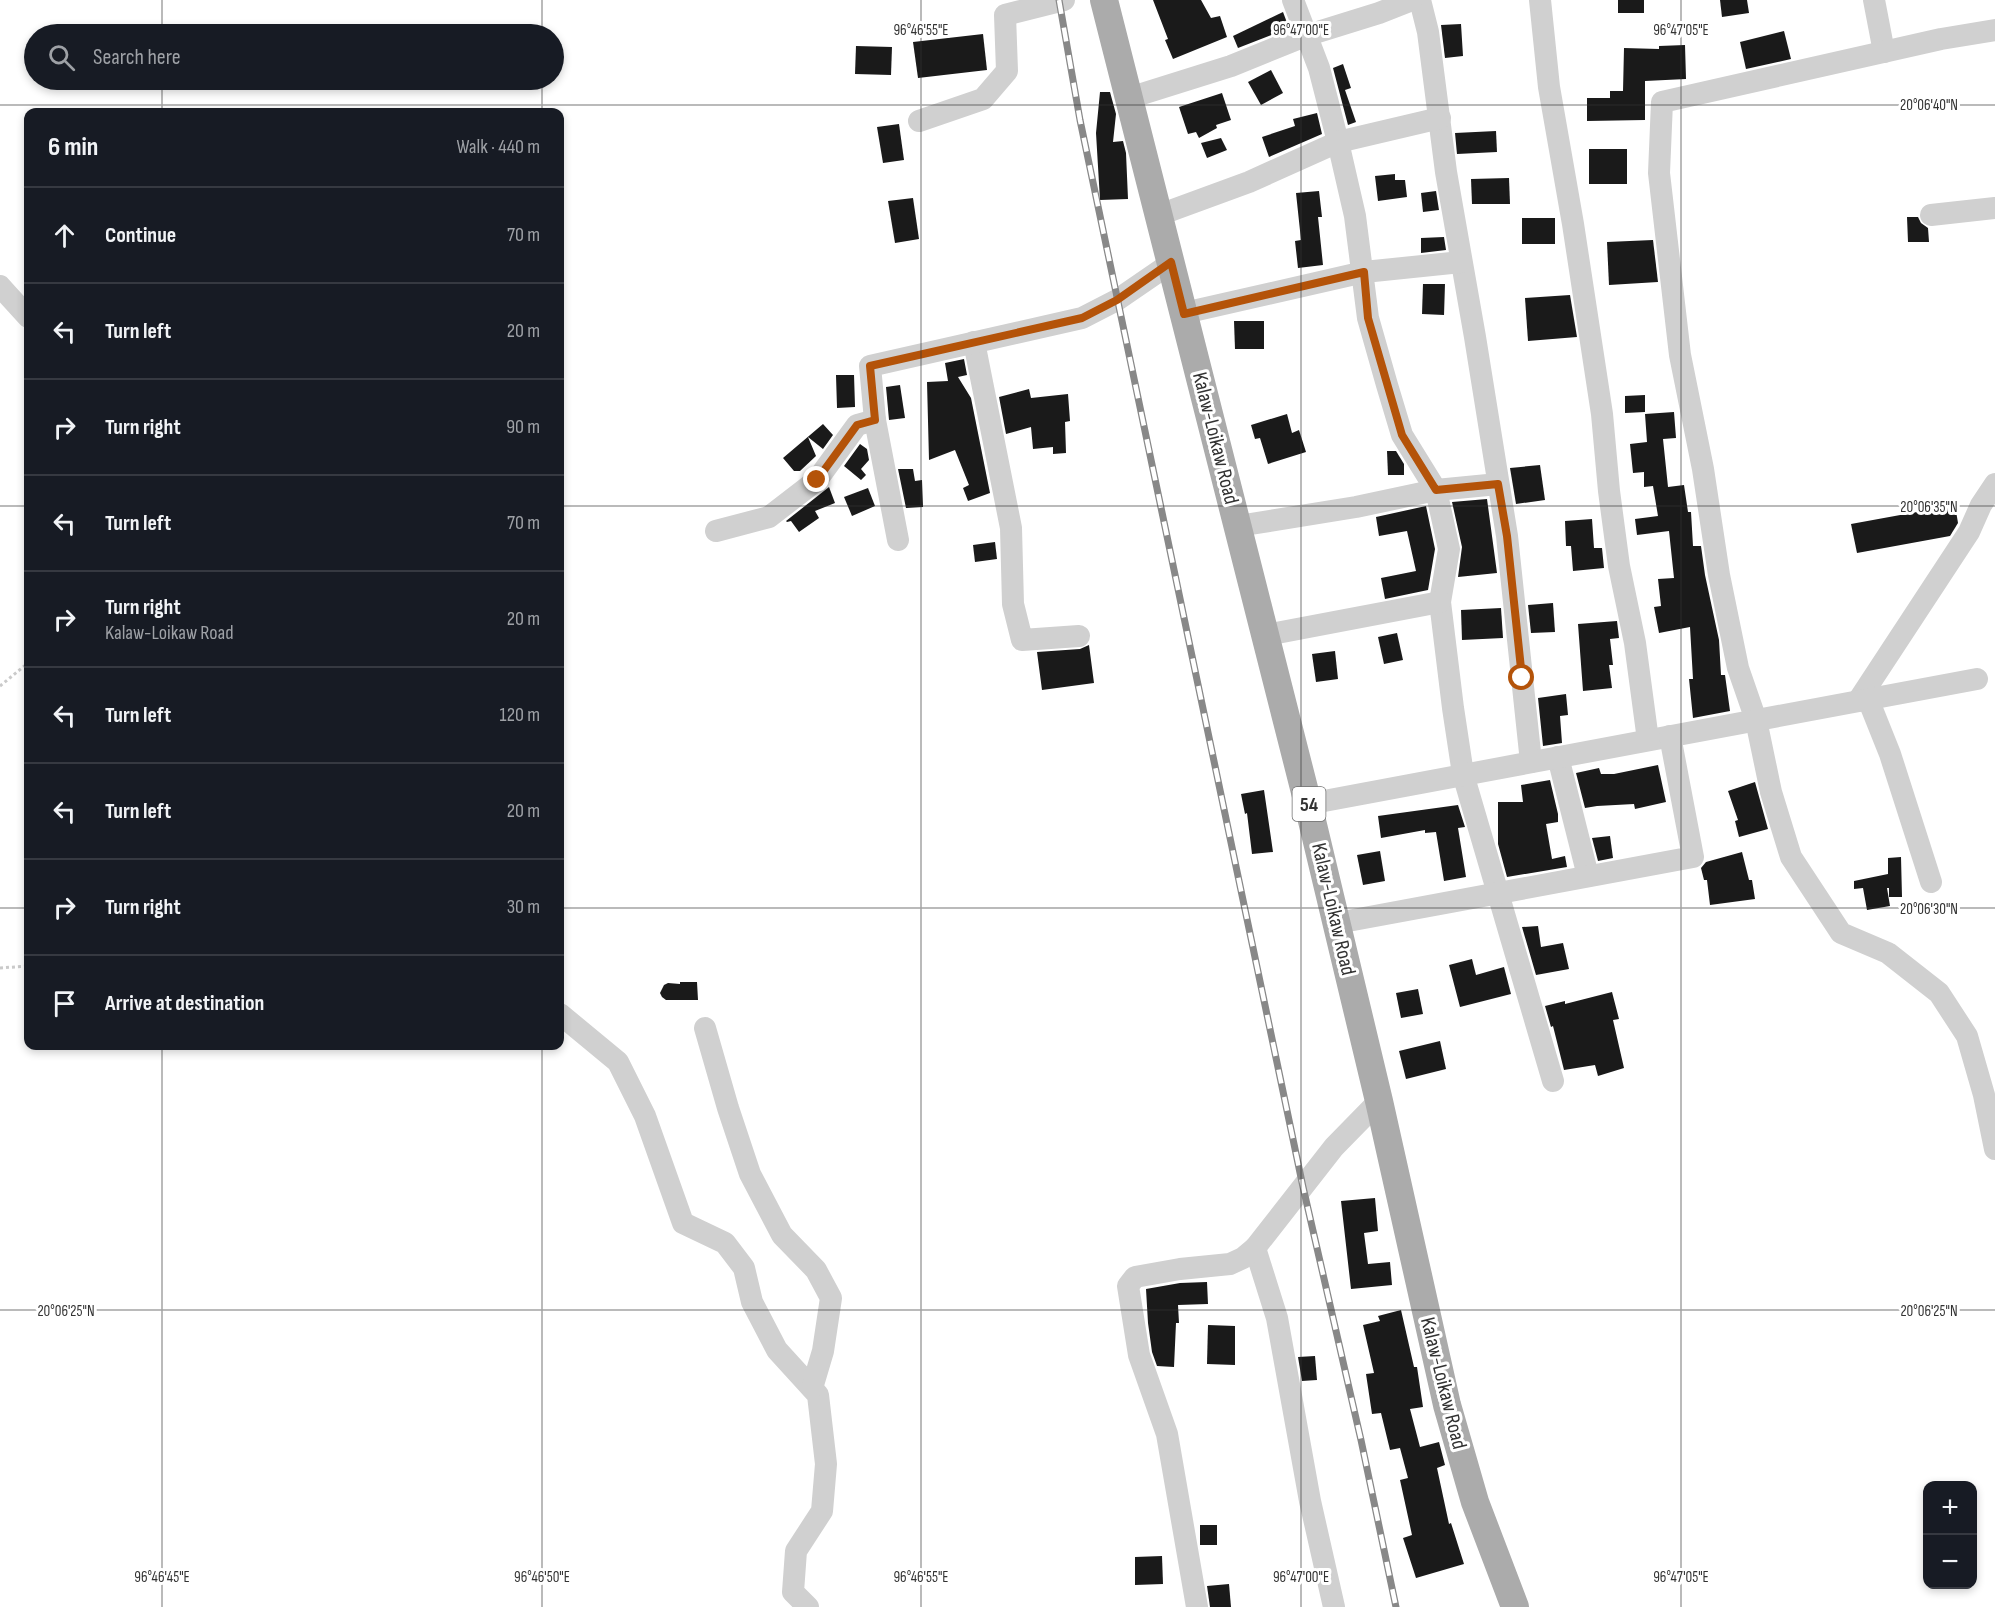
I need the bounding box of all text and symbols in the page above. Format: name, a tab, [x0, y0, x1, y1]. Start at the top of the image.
text: 96°46'55"E	[893, 21, 949, 40]
text: 96°47'00"E	[1273, 21, 1329, 40]
text: 96°47'05"E	[1653, 21, 1709, 40]
search box	[24, 24, 564, 90]
icon: search	[45, 41, 78, 74]
text: Search here	[93, 44, 180, 71]
text: 20°06'40"N	[1900, 96, 1958, 115]
text: 6 min	[48, 132, 98, 163]
text: Walk · 440 m	[456, 135, 540, 159]
icon: ahead	[48, 219, 81, 252]
text: Continue	[105, 222, 176, 249]
text: 70 m	[507, 223, 540, 247]
icon: left	[48, 315, 81, 348]
text: Turn left	[105, 318, 171, 345]
text: 20 m	[507, 319, 540, 343]
street label: Kalaw-Loikaw Road	[1187, 370, 1244, 507]
icon: right	[48, 411, 81, 444]
text: Turn right	[105, 414, 181, 441]
text: 90 m	[506, 415, 540, 439]
route end	[803, 466, 829, 492]
text: 20°06'35"N	[1900, 498, 1958, 517]
icon: left	[48, 507, 81, 540]
text: Turn left	[105, 510, 171, 537]
text: 70 m	[507, 511, 540, 535]
text: Turn right	[105, 594, 181, 621]
icon: right	[48, 603, 81, 636]
text: 20 m	[507, 607, 540, 631]
text: Kalaw-Loikaw Road	[105, 621, 234, 645]
route start	[1508, 664, 1534, 690]
icon: left	[48, 699, 81, 732]
text: Turn left	[105, 702, 171, 729]
text: 120 m	[500, 703, 540, 727]
road number: 54	[1292, 787, 1326, 821]
icon: left	[48, 795, 81, 828]
text: Turn left	[105, 798, 171, 825]
text: 20 m	[507, 799, 540, 823]
street label: Kalaw-Loikaw Road	[1306, 841, 1361, 978]
icon: right	[48, 891, 81, 924]
text: Turn right	[105, 894, 181, 921]
text: 30 m	[507, 895, 540, 919]
text: 20°06'30"N	[1900, 900, 1958, 919]
icon: arrive	[48, 987, 81, 1020]
text: Arrive at destination	[105, 990, 264, 1017]
text: 20°06'25"N	[37, 1302, 95, 1321]
text: 20°06'25"N	[1900, 1302, 1958, 1321]
street label: Kalaw-Loikaw Road	[1415, 1315, 1472, 1452]
map controls	[1923, 1481, 1977, 1589]
button: +	[1923, 1481, 1977, 1535]
button: −	[1923, 1535, 1977, 1589]
text: 96°46'45"E	[134, 1568, 190, 1587]
text: 96°46'50"E	[514, 1568, 570, 1587]
text: 96°46'55"E	[893, 1568, 949, 1587]
text: 96°47'00"E	[1273, 1568, 1329, 1587]
text: 96°47'05"E	[1653, 1568, 1709, 1587]

